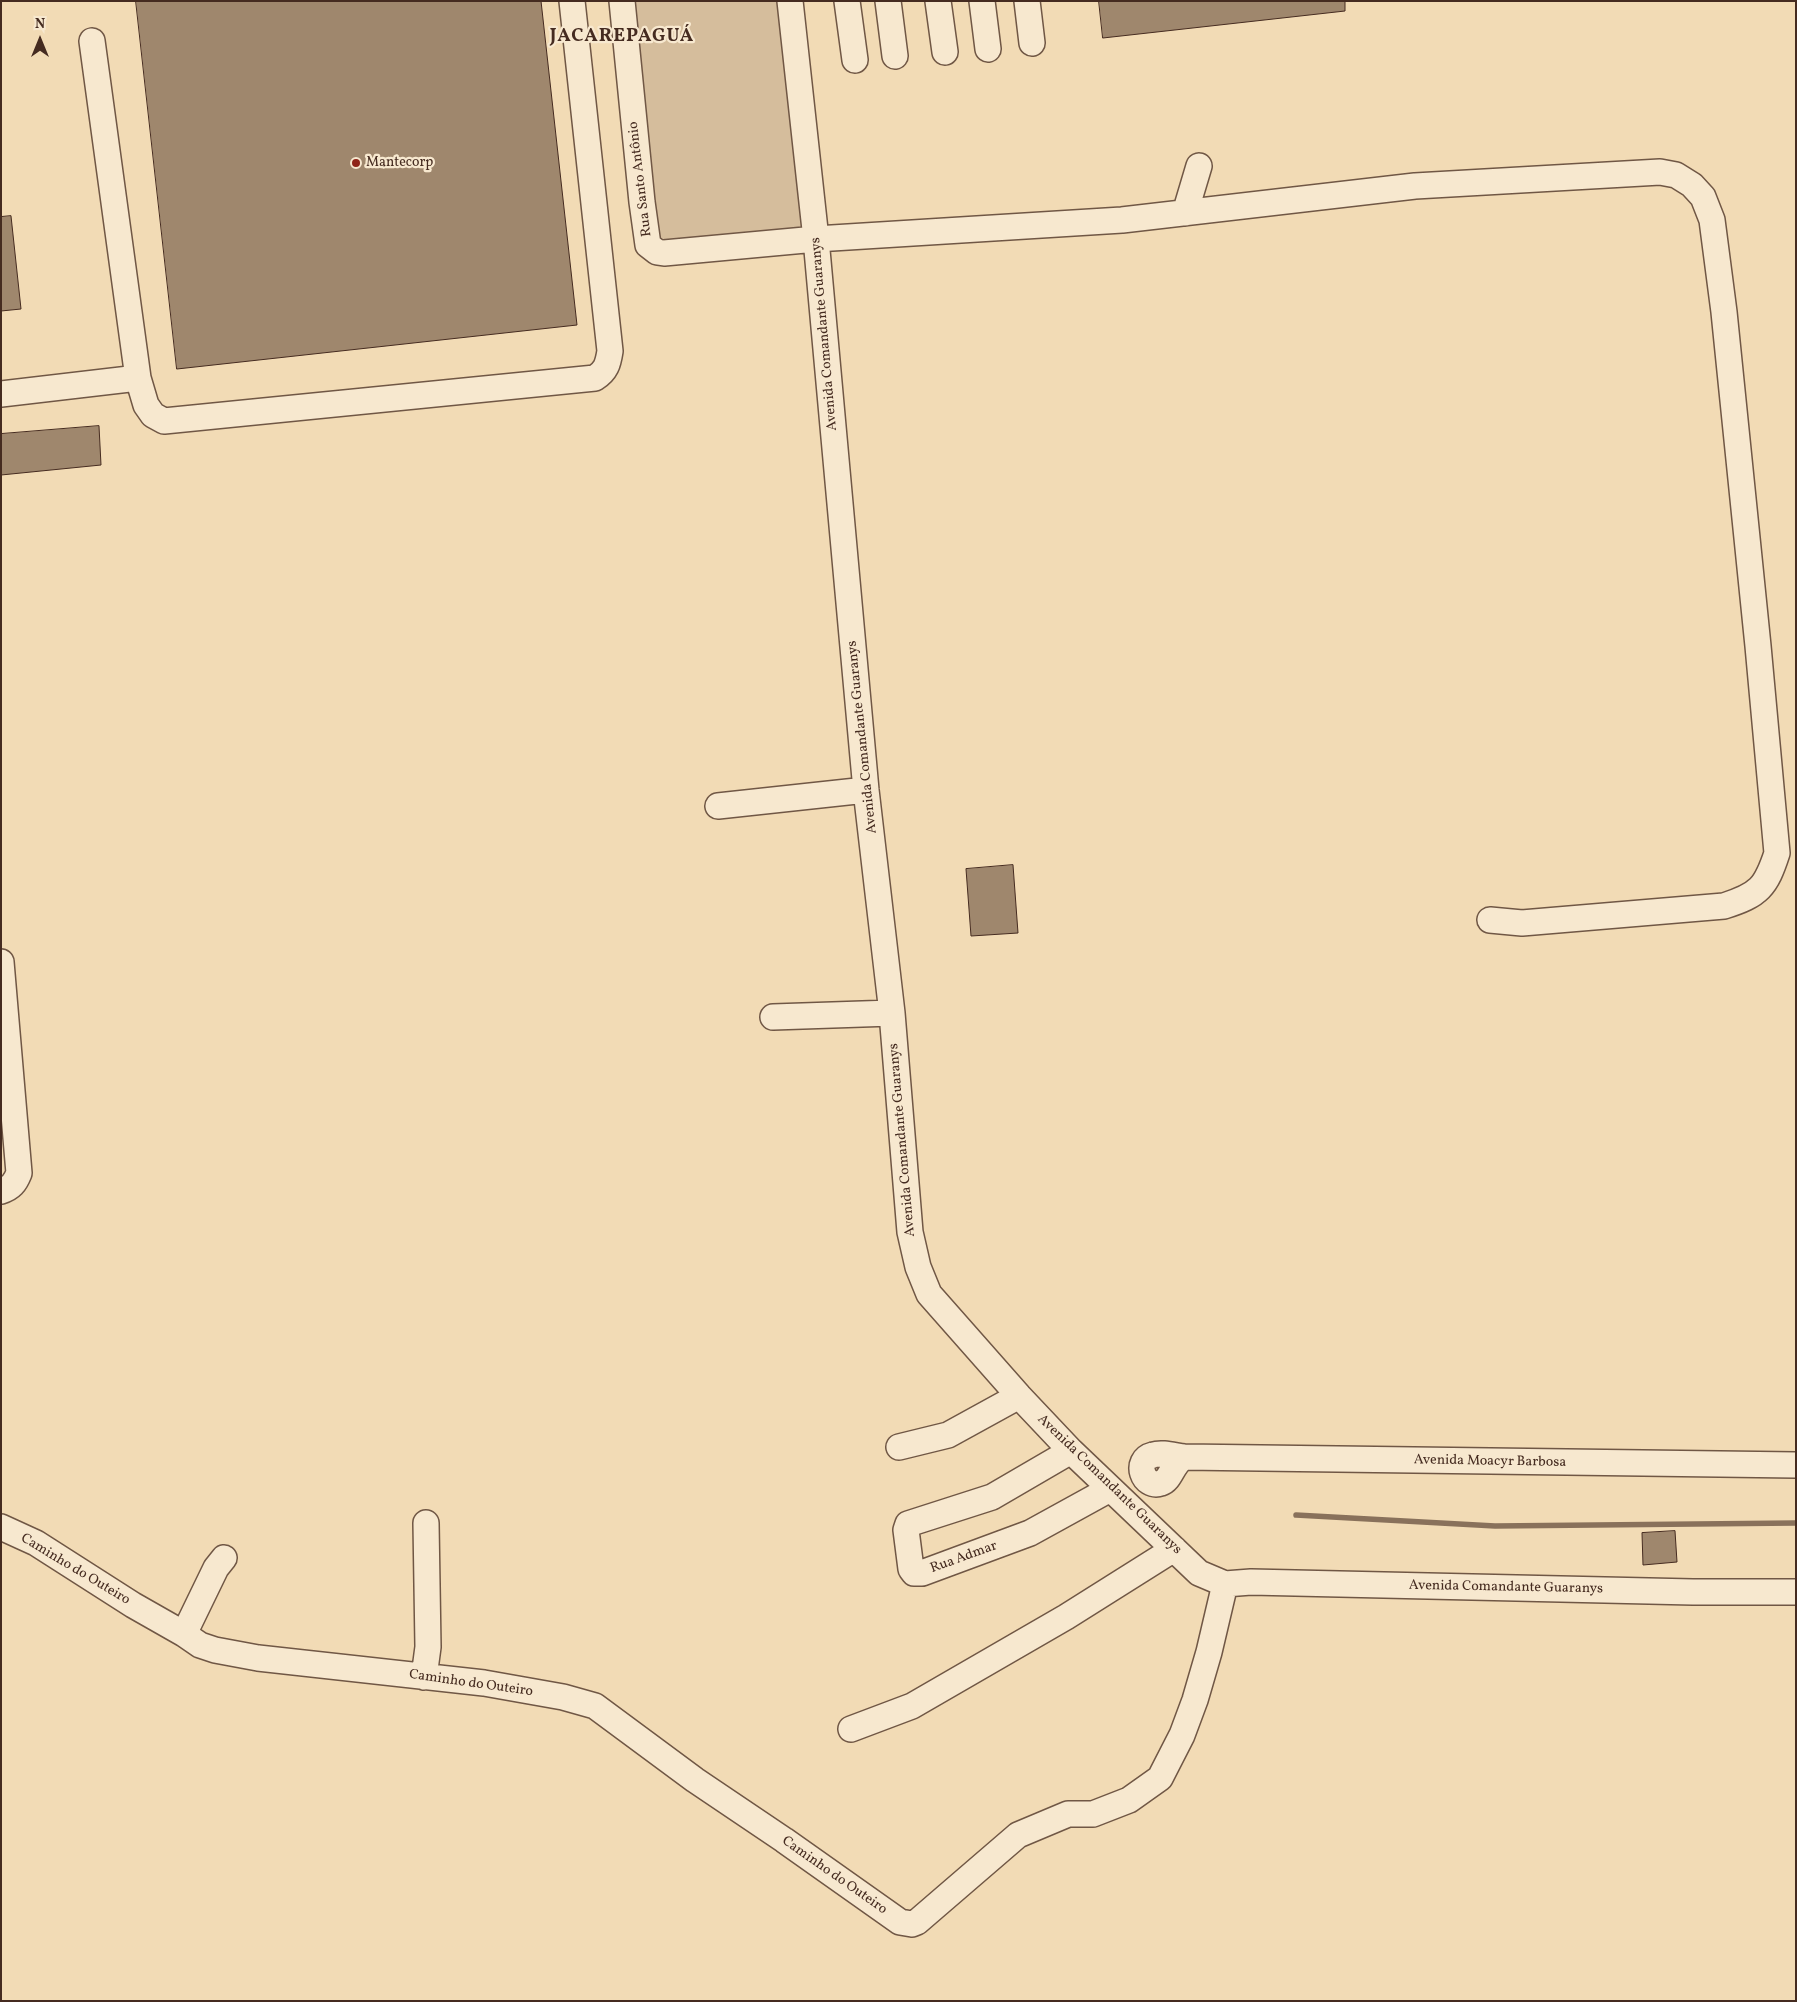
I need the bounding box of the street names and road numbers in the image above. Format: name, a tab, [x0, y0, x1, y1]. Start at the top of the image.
street label: Rua Santo Antônio	[626, 121, 656, 237]
street label: Avenida Comandante Guaranys	[808, 237, 842, 431]
street label: Avenida Comandante Guaranys	[844, 640, 882, 834]
street label: Avenida Comandante Guaranys	[886, 1043, 920, 1237]
street label: Avenida Comandante Guaranys	[1033, 1412, 1185, 1558]
street label: Avenida Moacyr Barbosa	[1414, 1452, 1566, 1472]
street label: Caminho do Outeiro	[17, 1531, 133, 1609]
street label: Rua Admar	[928, 1538, 1000, 1578]
street label: Avenida Comandante Guaranys	[1409, 1578, 1603, 1598]
street label: Caminho do Outeiro	[408, 1667, 534, 1701]
street label: Caminho do Outeiro	[778, 1833, 890, 1919]

